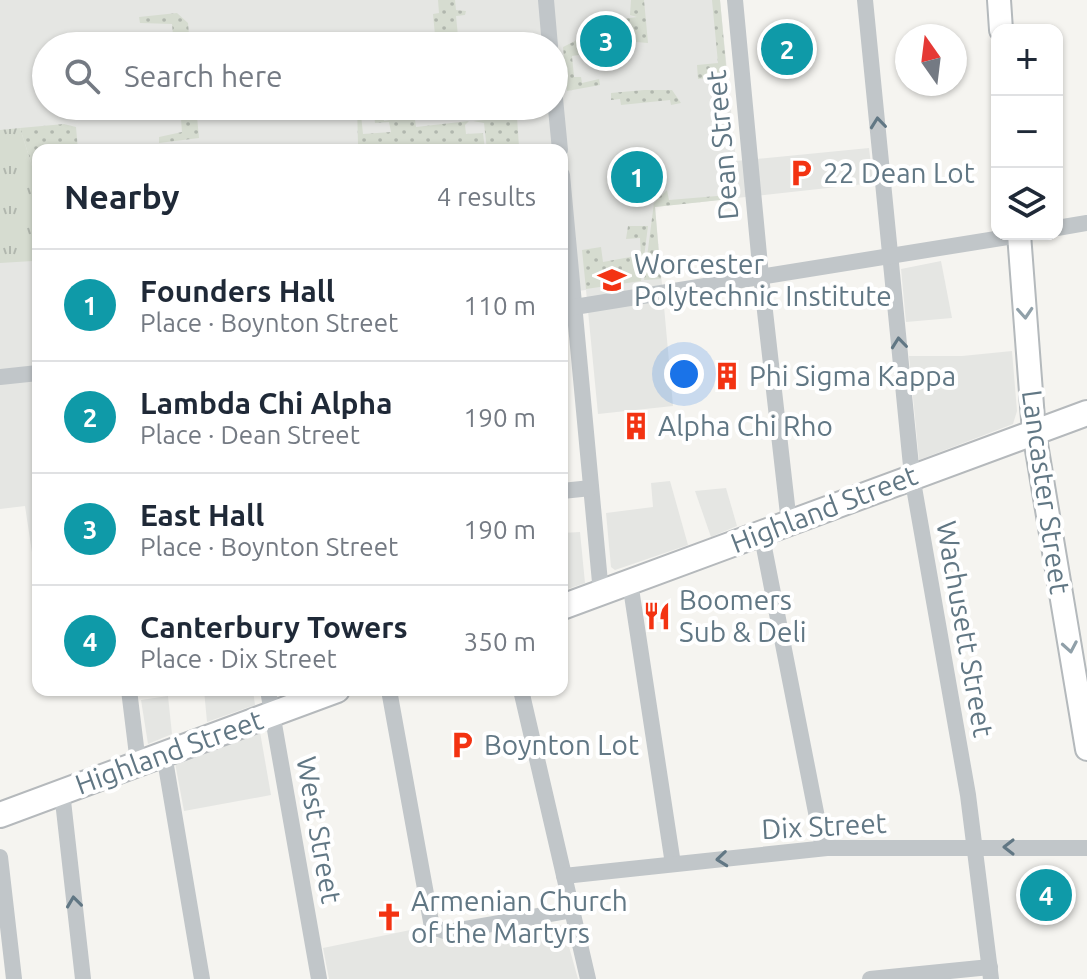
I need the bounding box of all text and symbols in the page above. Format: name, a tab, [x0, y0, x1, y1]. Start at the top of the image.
pin: 3	[580, 11, 632, 71]
pin: 2	[761, 19, 813, 79]
north arrow	[895, 24, 967, 96]
map controls	[991, 24, 1063, 240]
button: +	[991, 24, 1063, 96]
search box	[32, 32, 568, 120]
icon: search	[60, 54, 104, 98]
text: Search here	[124, 59, 283, 93]
street label: Dean Street	[700, 69, 743, 221]
button: −	[991, 96, 1063, 168]
one-way arrow	[869, 117, 886, 130]
pin: 1	[611, 147, 663, 207]
place label: 22 Dean Lot	[823, 157, 975, 188]
parking icon: 22 Dean Lot	[786, 158, 816, 188]
button: layers	[991, 168, 1063, 240]
text: Nearby	[64, 177, 179, 215]
text: 4 results	[437, 182, 536, 211]
place label: Worcester Polytechnic Institute	[634, 248, 892, 311]
school or university icon: Worcester Polytechnic Institute	[597, 265, 627, 295]
text: Founders Hall	[140, 274, 335, 308]
text: 1	[83, 291, 97, 320]
text: 110 m	[464, 291, 536, 320]
one-way arrow	[1016, 307, 1033, 320]
text: Place · Boynton Street	[140, 308, 398, 337]
one-way arrow	[891, 336, 908, 349]
your location	[664, 354, 704, 394]
place label: Phi Sigma Kappa	[749, 360, 956, 391]
building icon: Phi Sigma Kappa	[712, 361, 742, 391]
text: Lambda Chi Alpha	[140, 386, 392, 420]
street label: Lancaster Street	[1017, 388, 1076, 596]
text: 2	[83, 403, 97, 432]
text: 190 m	[464, 403, 536, 432]
place label: Alpha Chi Rho	[658, 410, 833, 441]
building icon: Alpha Chi Rho	[621, 411, 651, 441]
text: Place · Dean Street	[140, 420, 360, 449]
street label: Highland Street	[726, 459, 921, 558]
text: East Hall	[140, 498, 264, 532]
text: 3	[83, 515, 97, 544]
text: 190 m	[464, 515, 536, 544]
street label: Wachusett Street	[931, 518, 1000, 739]
text: Place · Boynton Street	[140, 532, 398, 561]
place label: Boomers Sub & Deli	[679, 584, 807, 647]
restaurant icon: Boomers Sub & Deli	[642, 601, 672, 631]
text: Canterbury Towers	[140, 610, 408, 644]
text: 4	[83, 627, 97, 656]
text: 350 m	[464, 627, 536, 656]
one-way arrow	[1061, 640, 1078, 654]
text: Place · Dix Street	[140, 644, 337, 673]
street label: Highland Street	[71, 703, 267, 800]
place label: Boynton Lot	[484, 729, 639, 760]
parking icon: Boynton Lot	[447, 730, 477, 760]
street label: West Street	[291, 754, 348, 906]
street label: Dix Street	[761, 807, 887, 844]
one-way arrow	[1002, 838, 1015, 856]
one-way arrow	[715, 851, 728, 868]
pin: 4	[1020, 865, 1072, 925]
place label: Armenian Church of the Martyrs	[411, 885, 628, 948]
one-way arrow	[66, 895, 83, 908]
church icon: Armenian Church of the Martyrs	[374, 902, 404, 932]

